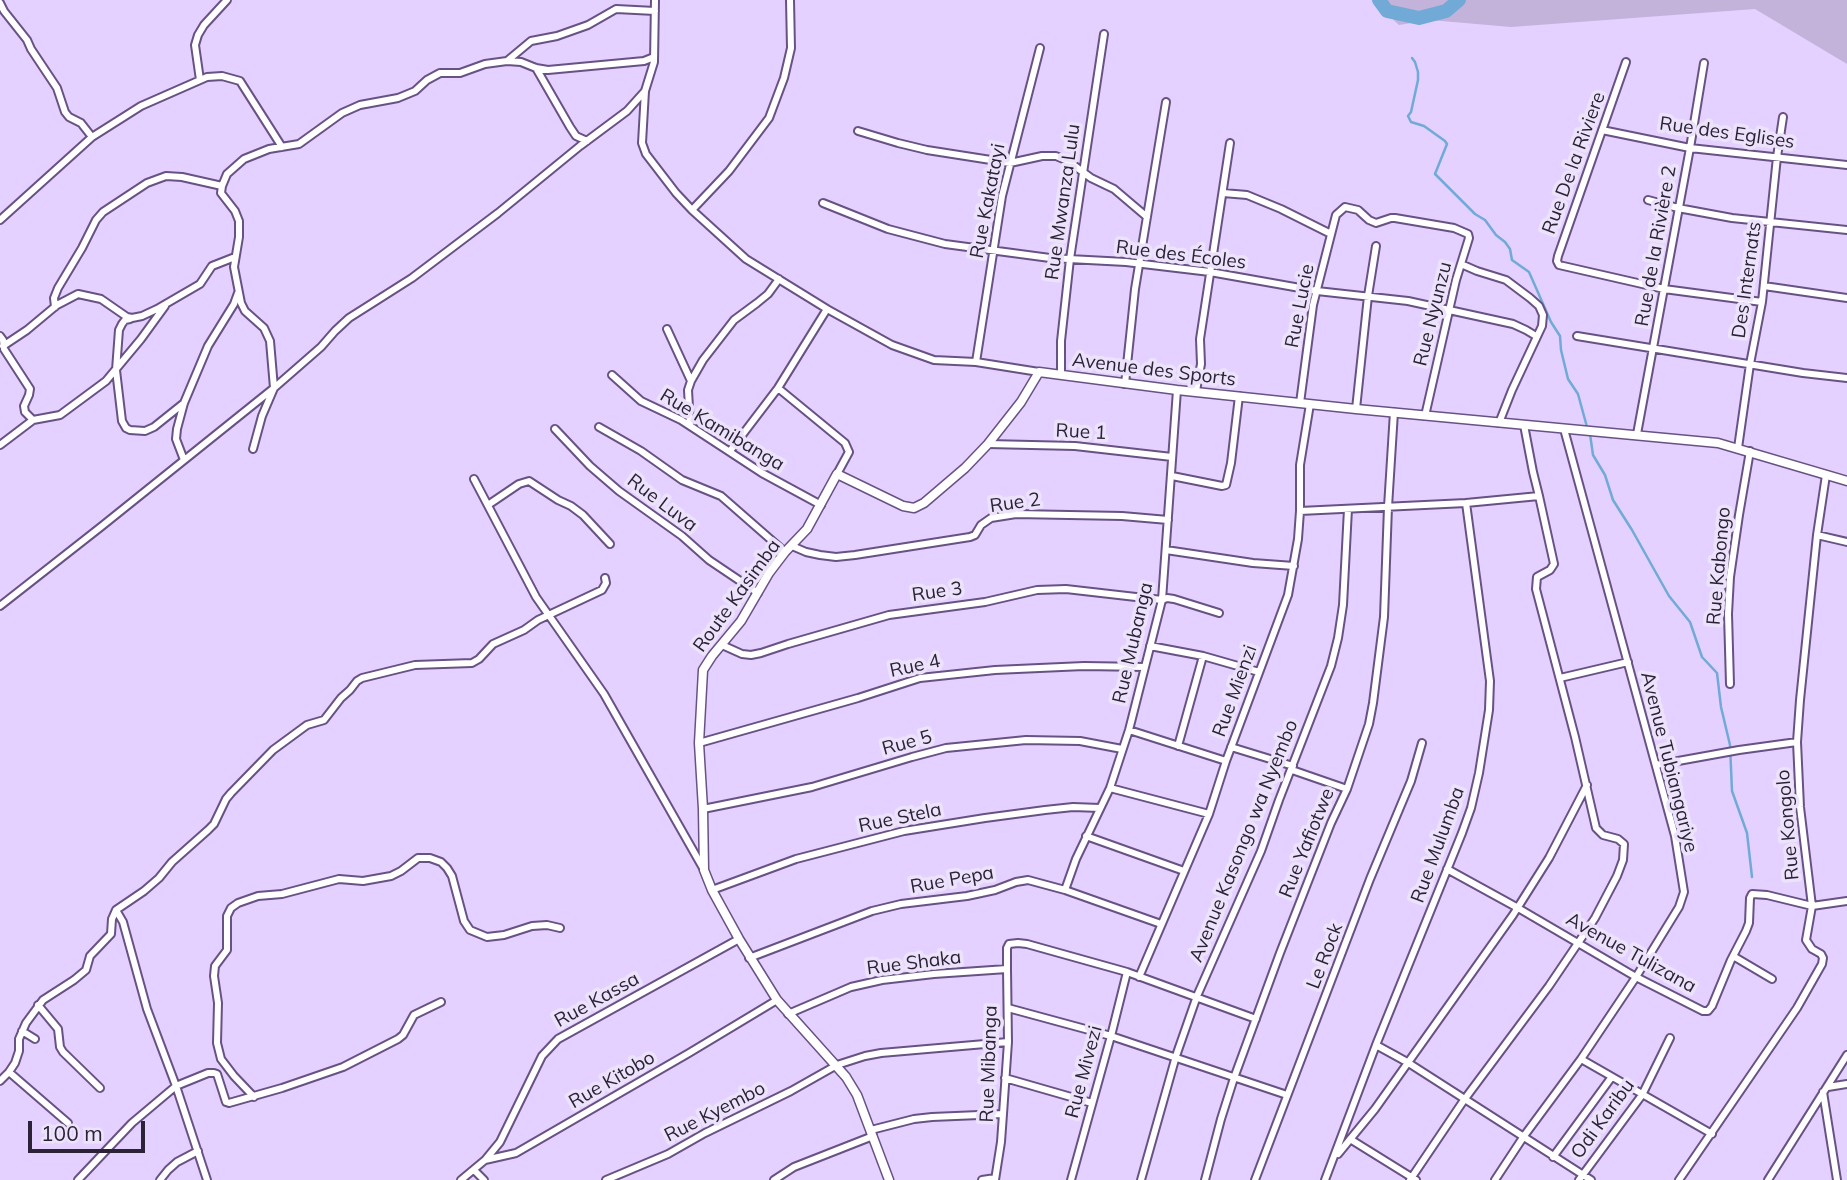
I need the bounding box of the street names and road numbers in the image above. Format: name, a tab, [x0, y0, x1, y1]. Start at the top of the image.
street label: Rue De la Riviere	[1538, 89, 1610, 237]
street label: Rue des Eglises	[1658, 112, 1796, 154]
street label: Rue Mwanza Lulu	[1041, 123, 1085, 281]
street label: Rue Kakatayi	[966, 142, 1010, 260]
street label: Rue de la Rivière 2	[1631, 164, 1681, 328]
street label: Des Internats	[1728, 220, 1766, 340]
street label: Rue des Écoles	[1115, 236, 1247, 274]
street label: Rue Nyunzu	[1409, 260, 1457, 368]
street label: Rue Lucie	[1281, 262, 1319, 350]
street label: Avenue des Sports	[1071, 349, 1237, 391]
street label: Rue Kamibanga	[656, 384, 788, 476]
street label: Rue 1	[1055, 419, 1107, 445]
street label: Rue Luva	[622, 469, 702, 537]
street label: Rue 2	[988, 488, 1042, 518]
street label: Rue Kabongo	[1702, 506, 1736, 626]
street label: Route Kasimba	[689, 535, 785, 657]
street label: Rue 3	[910, 577, 964, 607]
street label: Rue Mubanga	[1108, 580, 1158, 706]
street label: Rue Mienzi	[1208, 642, 1262, 740]
street label: Rue 4	[888, 650, 942, 682]
street label: Avenue Tubiangariye	[1636, 669, 1702, 855]
street label: Avenue Kasongo wa Nyembo	[1185, 716, 1303, 966]
street label: Rue 5	[880, 725, 934, 761]
street label: Rue Kongolo	[1772, 769, 1804, 881]
street label: Rue Mulumba	[1406, 784, 1470, 906]
street label: Rue Yafiotwe	[1275, 785, 1339, 901]
street label: Rue Stela	[857, 798, 943, 838]
street label: Rue Pepa	[908, 861, 996, 899]
street label: Avenue Tulizana	[1562, 908, 1700, 998]
street label: Le Rock	[1302, 920, 1348, 992]
street label: Rue Shaka	[866, 946, 962, 980]
street label: Rue Kassa	[551, 967, 643, 1033]
street label: Rue Mibanga	[976, 1005, 1002, 1123]
street label: Rue Mivezi	[1061, 1023, 1107, 1121]
street label: Rue Kitobo	[565, 1046, 659, 1114]
street label: Odi Karibu	[1567, 1075, 1639, 1163]
street label: Rue Kyembo	[661, 1077, 769, 1147]

